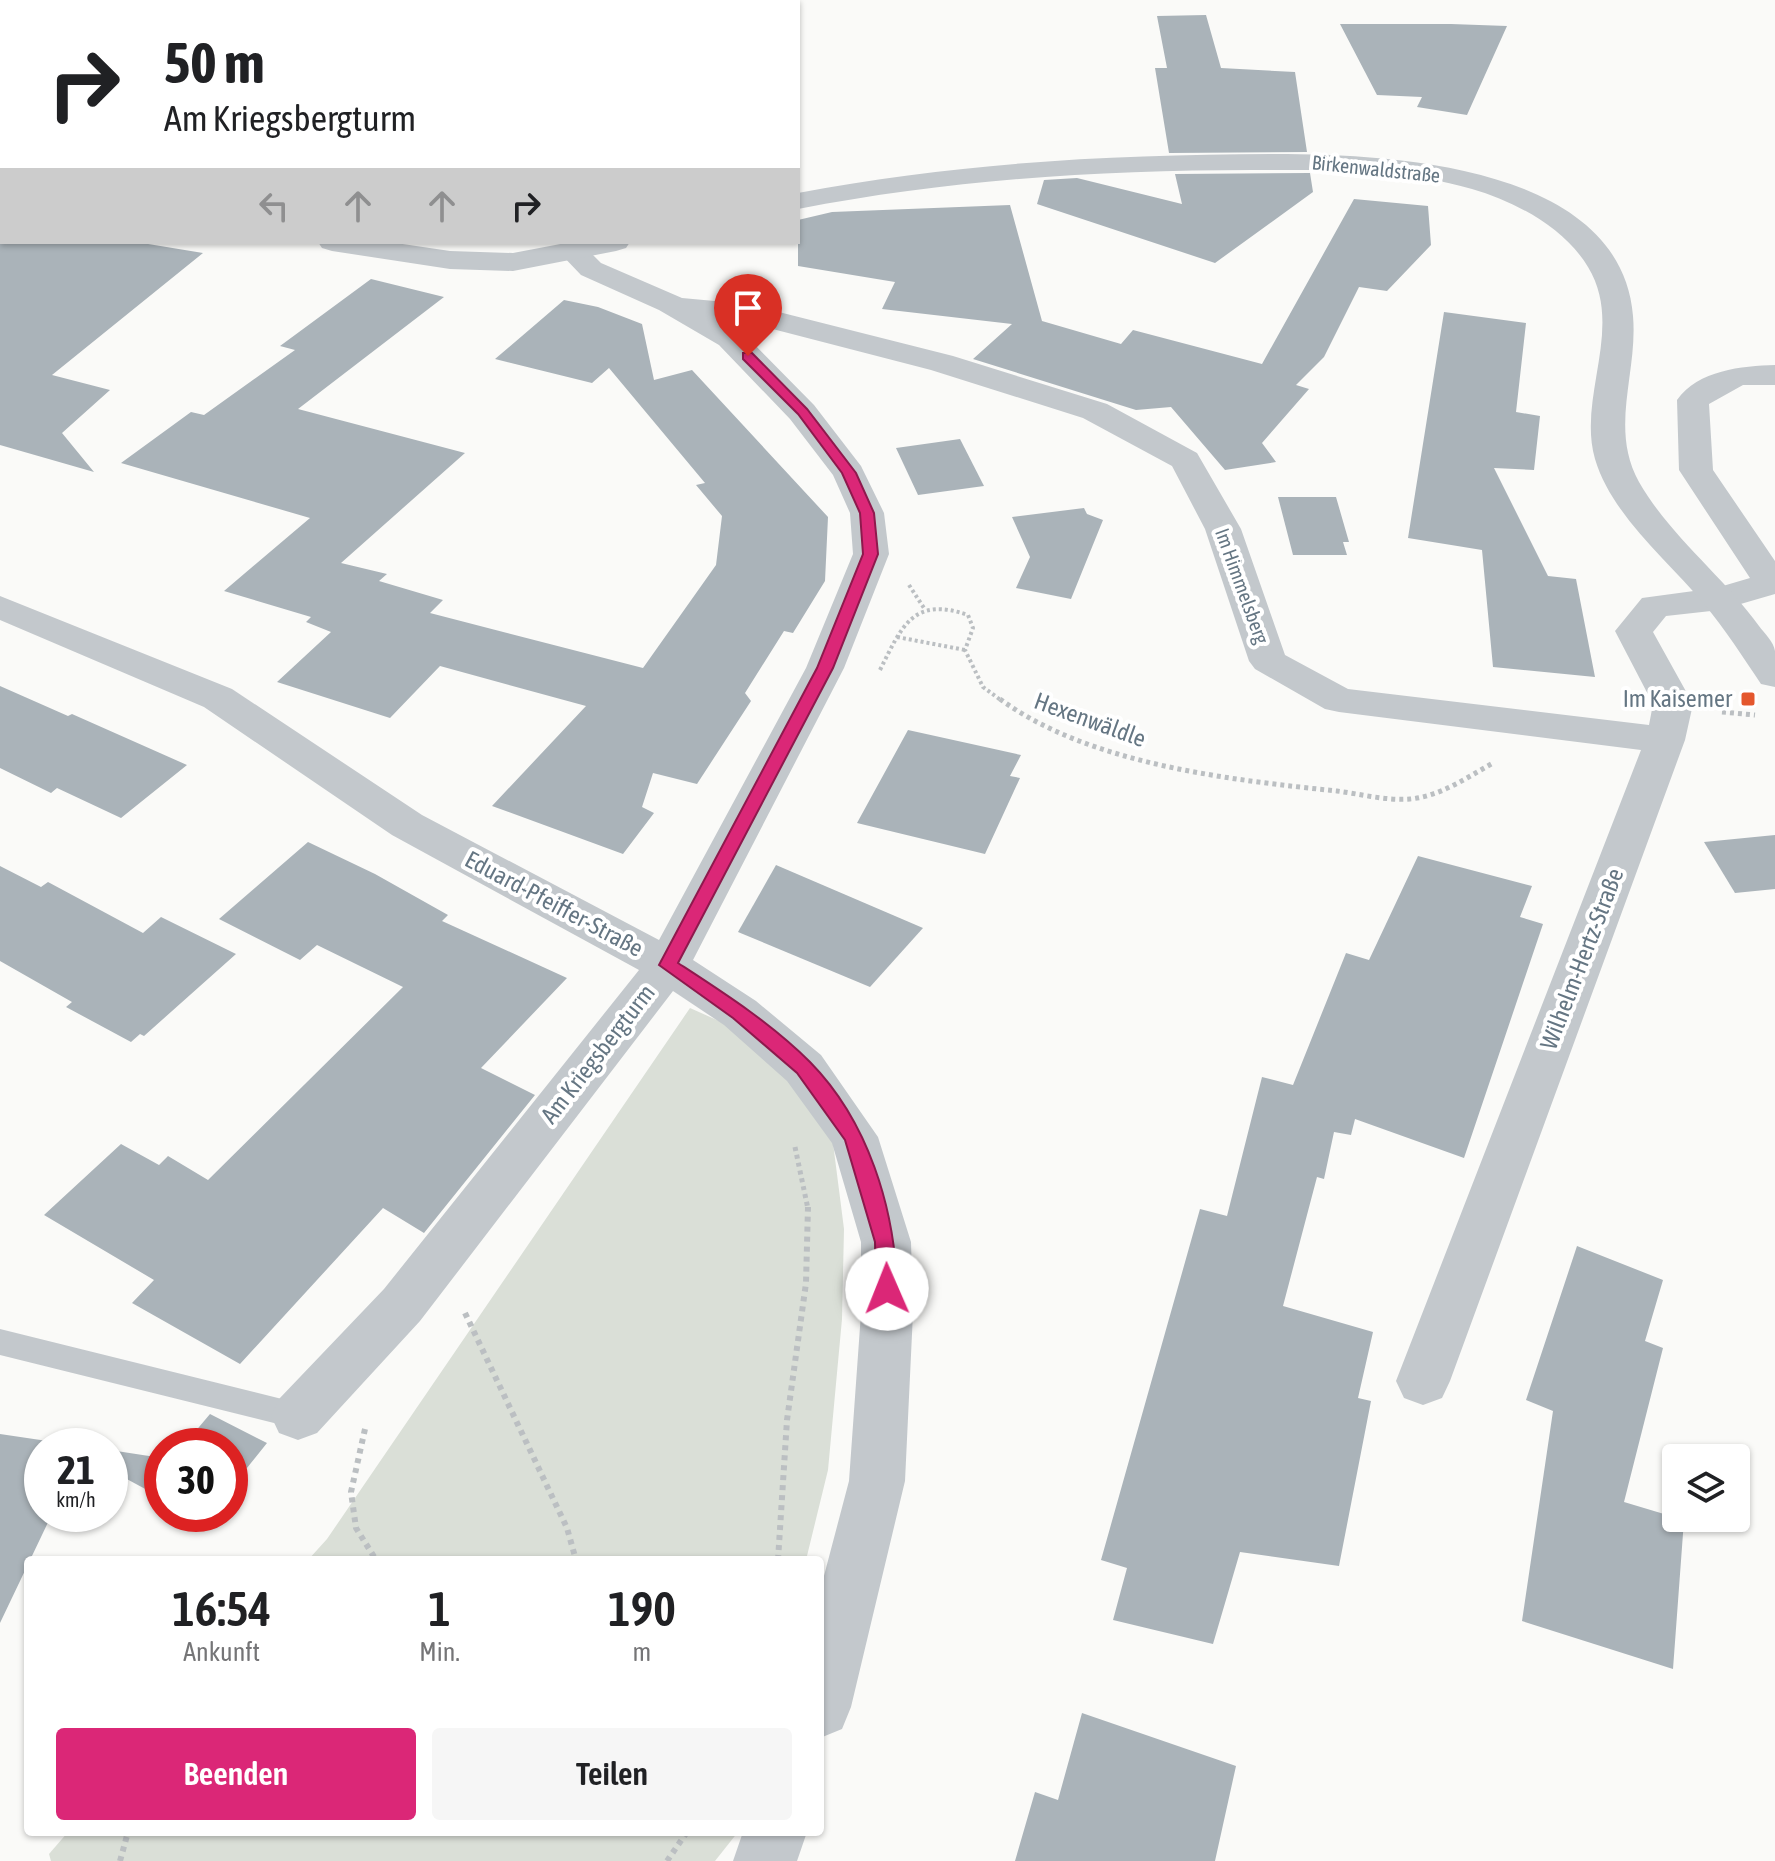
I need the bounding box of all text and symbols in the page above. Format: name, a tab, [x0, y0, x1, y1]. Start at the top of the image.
text: 50 m	[164, 31, 265, 95]
icon: right	[32, 32, 136, 136]
text: Am Kriegsbergturm	[164, 97, 416, 139]
street label: Birkenwaldstraße	[1311, 150, 1441, 187]
icon: left	[252, 184, 296, 228]
icon: ahead	[336, 184, 380, 228]
icon: ahead	[420, 184, 464, 228]
icon: right	[504, 184, 548, 228]
pin	[714, 274, 782, 356]
icon: arrive	[726, 286, 770, 330]
street label: Im Himmelsberg	[1211, 525, 1274, 647]
place label: Im Kaisemer	[1623, 685, 1733, 712]
street label: Hexenwäldle	[1031, 687, 1149, 752]
marker: Im Kaisemer	[1739, 690, 1757, 708]
street label: Eduard-Pfeiffer-Straße	[461, 845, 648, 962]
street label: Wilhelm-Hertz-Straße	[1535, 865, 1628, 1053]
street label: Am Kriegsbergturm	[535, 979, 660, 1128]
position arrow	[845, 1247, 929, 1331]
speed limit sign: 30	[144, 1428, 248, 1532]
map controls	[1662, 1444, 1750, 1532]
button: layers	[1662, 1444, 1750, 1532]
text: 21	[57, 1447, 95, 1492]
text: km/h	[56, 1488, 96, 1511]
text: 16:54	[172, 1581, 271, 1636]
text: 1	[428, 1581, 451, 1636]
text: 190	[608, 1581, 676, 1636]
text: Ankunft	[183, 1637, 260, 1667]
text: Min.	[419, 1637, 460, 1667]
text: m	[633, 1637, 651, 1667]
button: Beenden	[56, 1728, 416, 1820]
button: Teilen	[432, 1728, 792, 1820]

